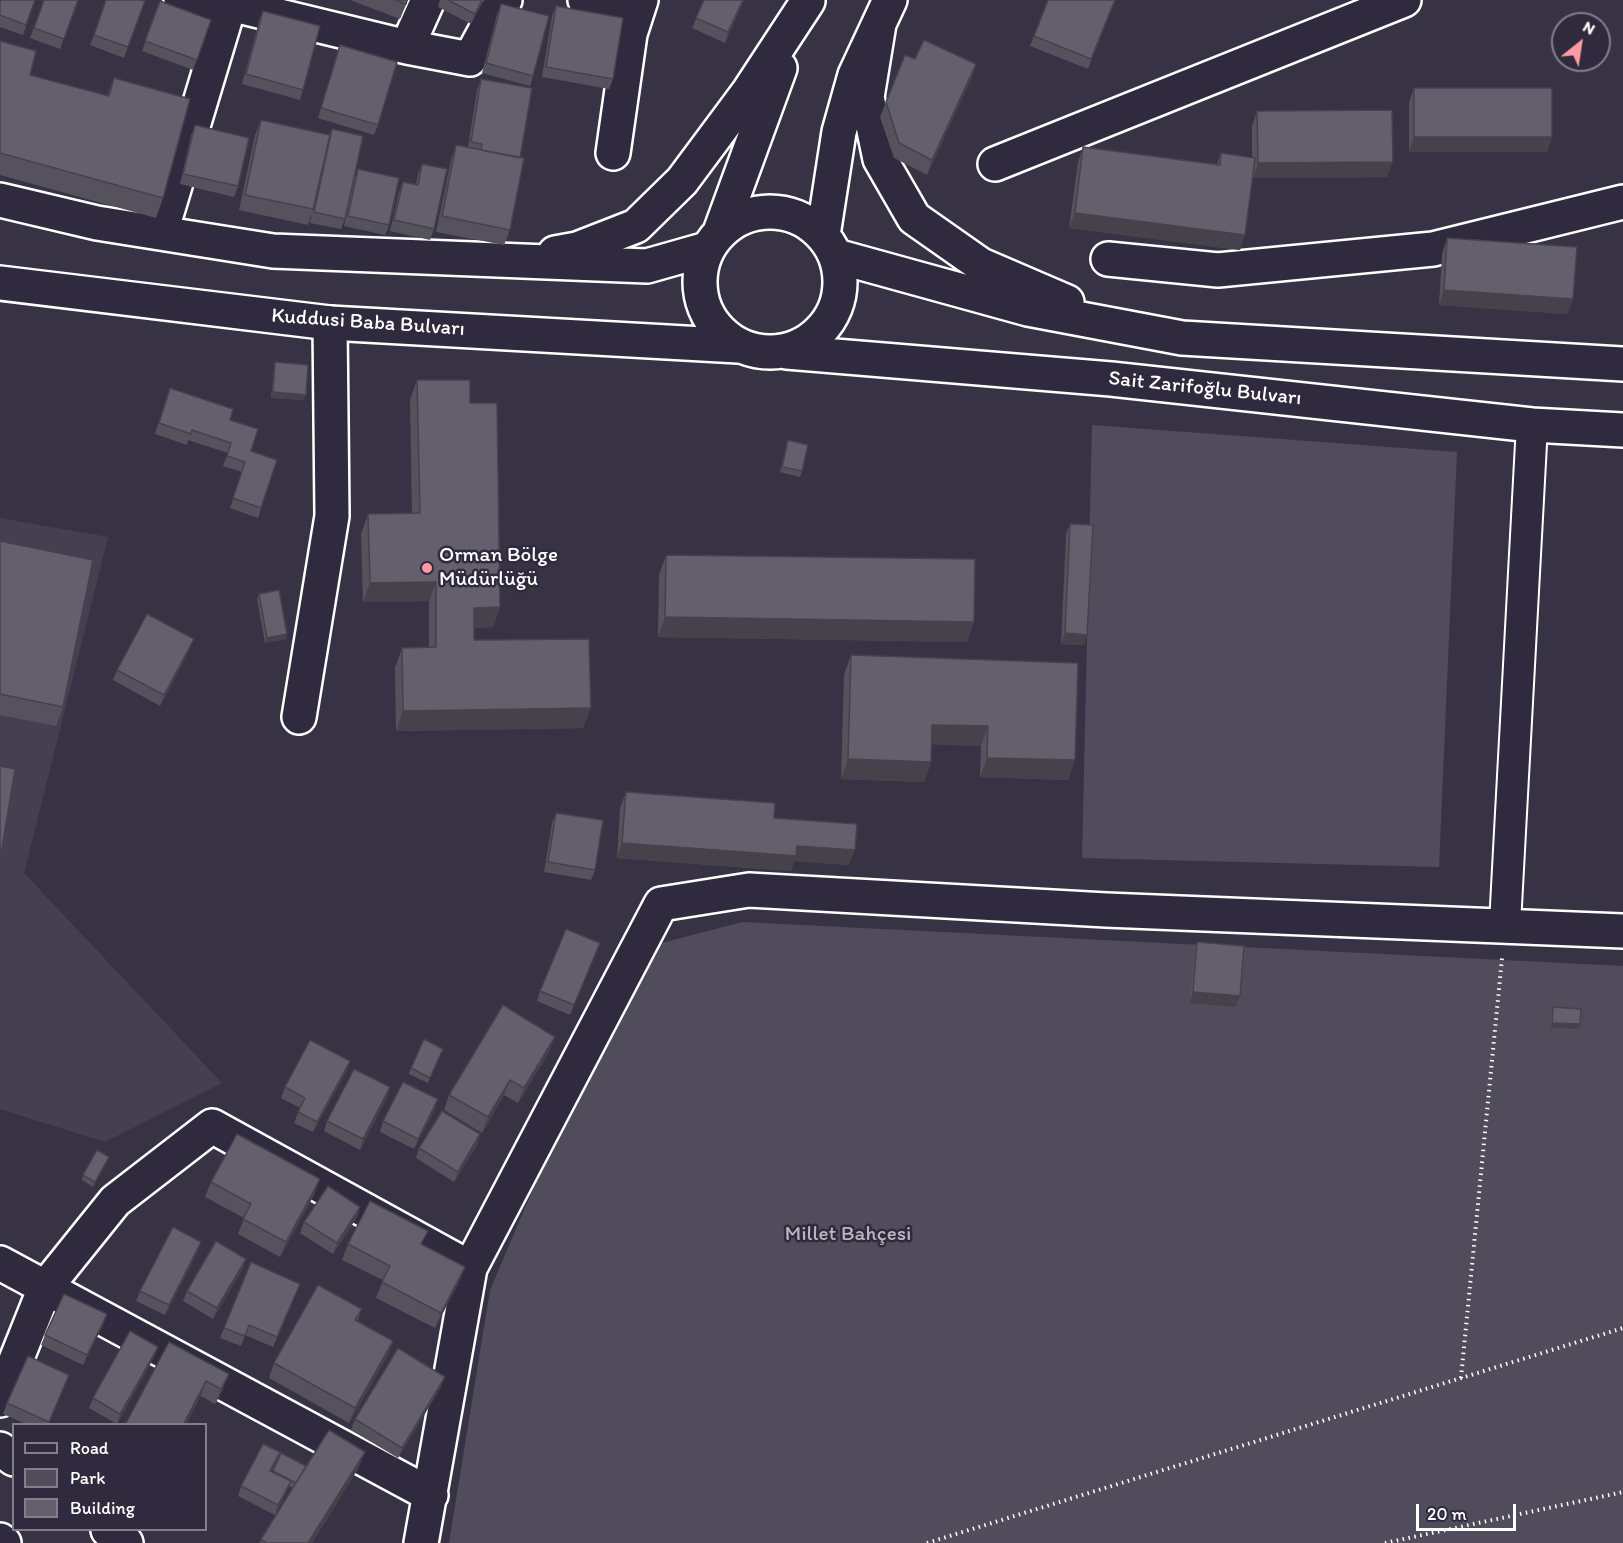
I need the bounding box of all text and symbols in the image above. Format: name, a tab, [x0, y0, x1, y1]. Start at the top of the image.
north arrow	[1551, 12, 1611, 72]
text: N	[1580, 17, 1599, 39]
street label: Kuddusi Baba Bulvarı	[270, 304, 466, 342]
street label: Sait Zarifoğlu Bulvarı	[1107, 366, 1303, 412]
place label: Orman Bölge Müdürlüğü	[439, 543, 558, 593]
marker: Orman Bölge Müdürlüğü	[420, 561, 434, 575]
park label: Millet Bahçesi	[785, 1222, 911, 1248]
legend	[12, 1423, 207, 1531]
text: Road	[70, 1437, 109, 1459]
text: Park	[70, 1467, 105, 1489]
scale bar	[1419, 1492, 1520, 1530]
text: Building	[70, 1497, 135, 1519]
text: 20 m	[1427, 1503, 1467, 1525]

